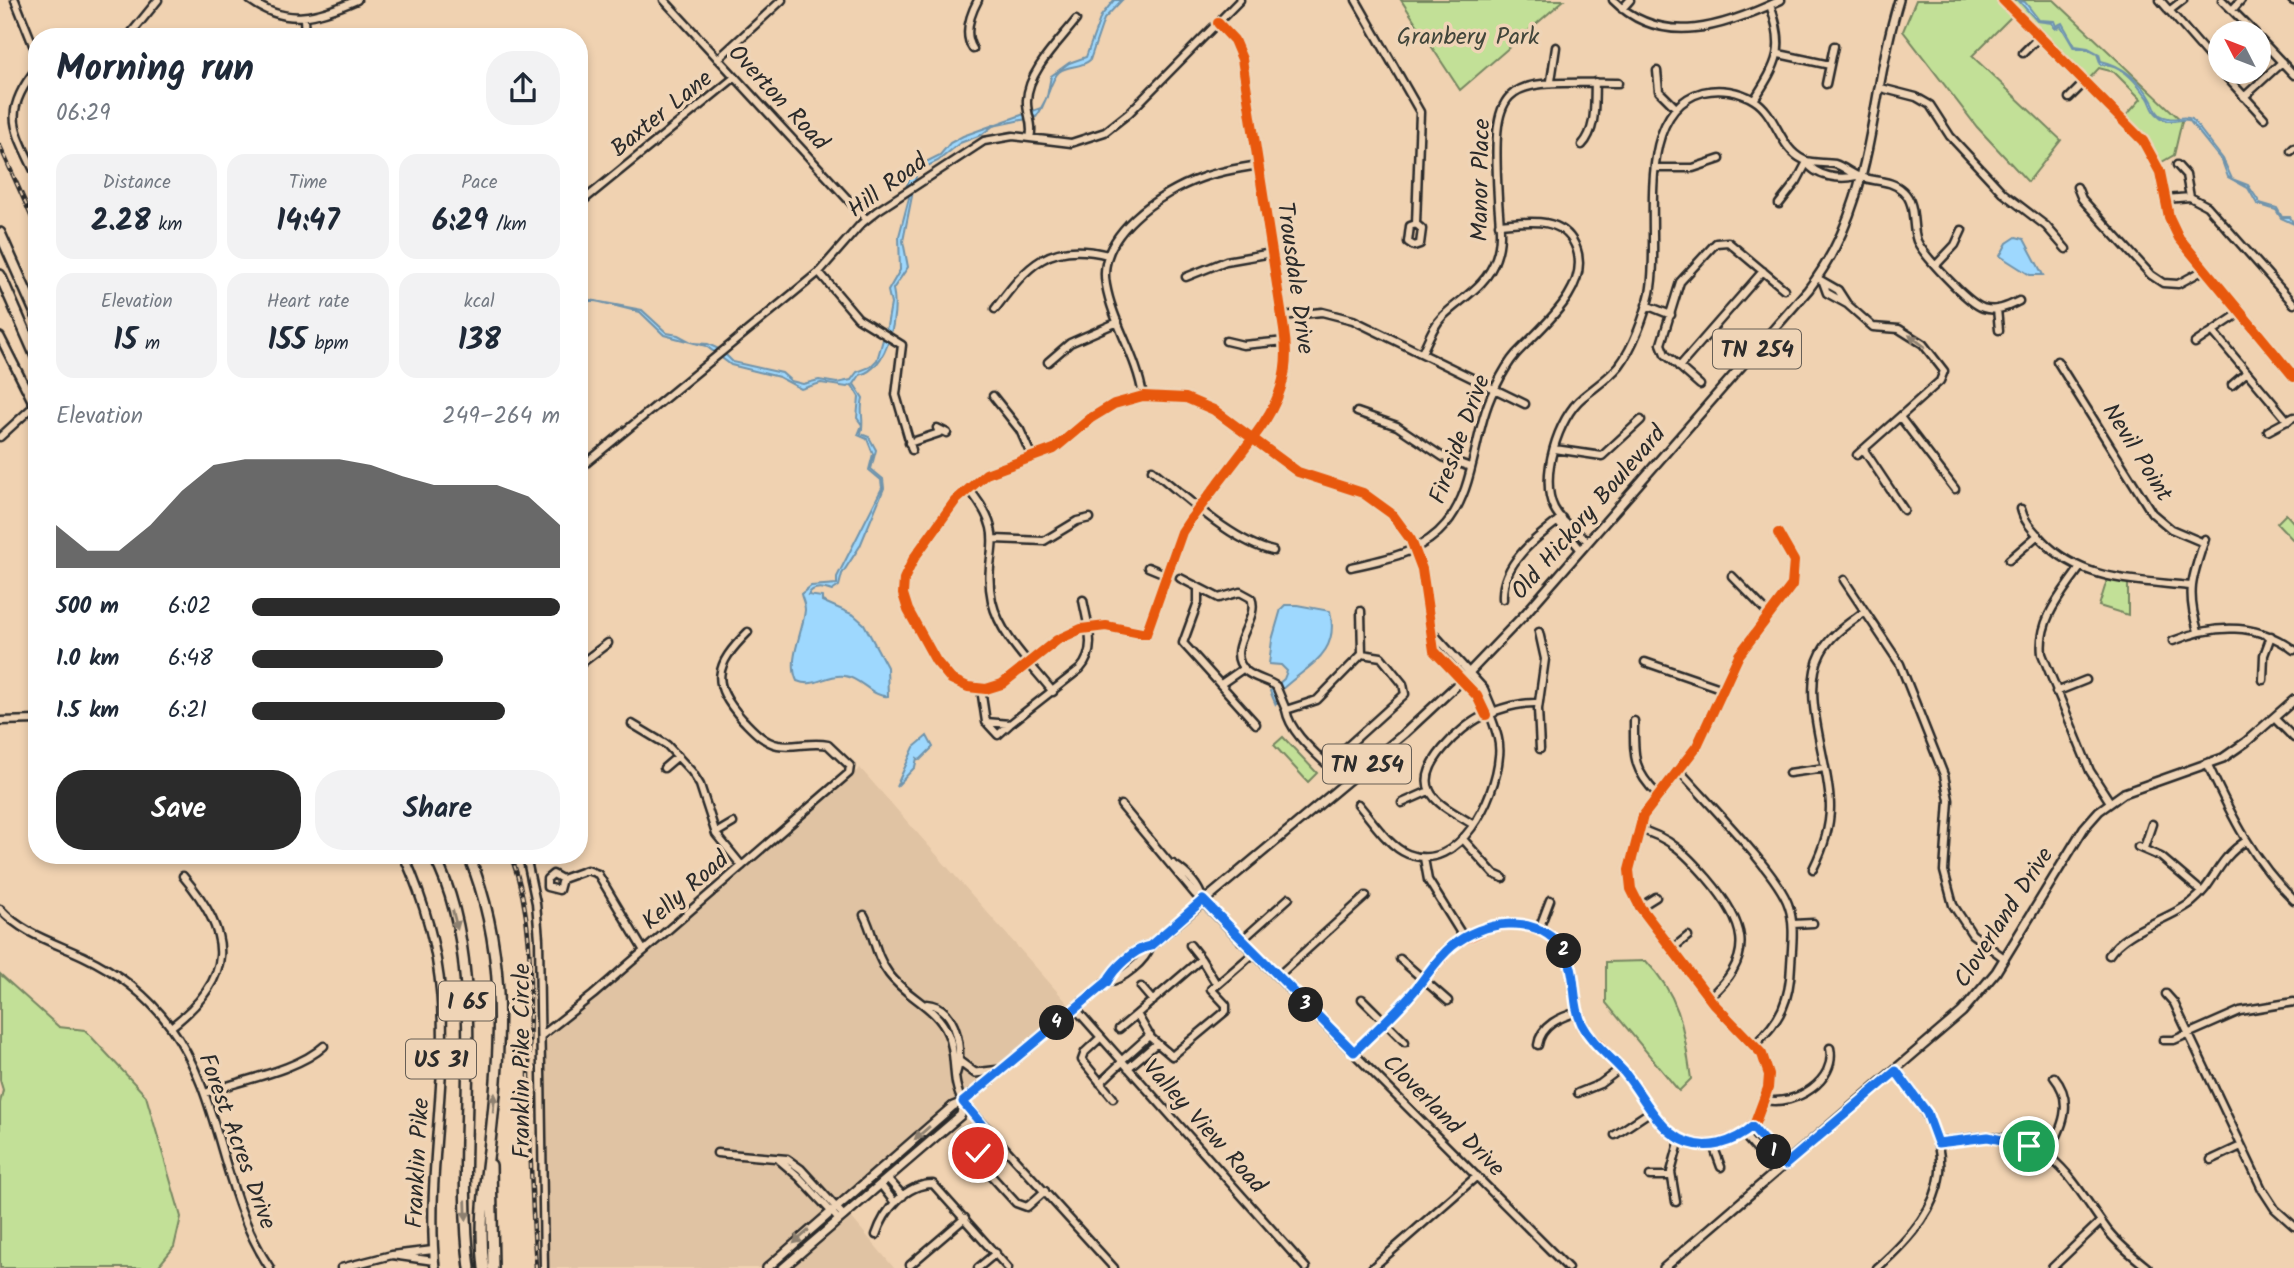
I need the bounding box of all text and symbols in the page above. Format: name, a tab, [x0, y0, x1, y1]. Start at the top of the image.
park label: Granbery Park	[1397, 18, 1540, 57]
north arrow	[2208, 21, 2272, 84]
map controls	[2208, 21, 2271, 84]
street label: Overton Road	[718, 36, 839, 161]
text: Morning run	[56, 40, 254, 100]
button: share	[486, 51, 560, 125]
street label: Baxter Lane	[602, 60, 722, 168]
text: 06:29	[56, 96, 111, 132]
street label: Manor Place	[1461, 118, 1502, 242]
street label: Hill Road	[839, 143, 937, 229]
text: Distance	[103, 168, 171, 198]
text: Time	[289, 168, 327, 198]
text: Pace	[461, 168, 497, 198]
text: 2.28	[91, 198, 151, 246]
text: 14:47	[276, 198, 340, 246]
text: 6:29	[432, 198, 488, 246]
street label: Trousdale Drive	[1265, 200, 1325, 357]
text: km	[151, 210, 182, 240]
text: /km	[488, 210, 527, 240]
text: Elevation	[101, 287, 173, 317]
text: Heart rate	[267, 287, 349, 317]
text: kcal	[464, 287, 495, 317]
text: 15	[113, 317, 137, 365]
text: 155	[267, 317, 307, 365]
text: 138	[458, 317, 501, 365]
text: m	[137, 329, 160, 359]
text: bpm	[307, 329, 349, 359]
road number: TN 254	[1713, 330, 1801, 368]
one-way arrow	[1908, 334, 1926, 348]
street label: Fireside Drive	[1419, 369, 1502, 510]
street label: Nevil Point	[2091, 396, 2183, 510]
text: Elevation	[56, 399, 143, 435]
text: 249–264 m	[442, 399, 560, 435]
street label: Old Hickory Boulevard	[1502, 416, 1677, 609]
text: 500 m	[56, 589, 119, 625]
text: 6:02	[168, 589, 211, 625]
text: 1.0 km	[56, 641, 119, 677]
text: 6:48	[168, 641, 213, 677]
text: 1.5 km	[56, 693, 119, 729]
text: 6:21	[168, 693, 207, 729]
road number: TN 254	[1323, 744, 1411, 784]
button: Save	[56, 770, 301, 850]
button: Share	[315, 770, 560, 850]
street label: Cloverland Drive	[1944, 839, 2065, 996]
street label: Kelly Road	[633, 841, 739, 941]
one-way arrow	[450, 910, 461, 932]
pin: 2	[1546, 934, 1582, 968]
text: 2	[1558, 935, 1569, 965]
street label: Franklin Pike Circle	[503, 963, 542, 1159]
road number: I 65	[439, 982, 495, 1020]
pin: 3	[1288, 988, 1324, 1023]
text: 3	[1300, 989, 1311, 1019]
pin: 4	[1040, 1006, 1074, 1040]
text: 4	[1051, 1007, 1062, 1037]
road number: US 31	[406, 1040, 476, 1078]
street label: Cloverland Drive	[1372, 1045, 1514, 1187]
street label: Forest Acres Drive	[187, 1048, 287, 1235]
street label: Valley View Road	[1132, 1051, 1276, 1204]
one-way arrow	[489, 1091, 500, 1113]
street label: Franklin Pike	[396, 1097, 441, 1229]
pin	[1999, 1116, 2059, 1176]
pin	[948, 1123, 1008, 1183]
one-way arrow	[913, 1125, 931, 1141]
icon: arrive	[2010, 1127, 2048, 1165]
icon: check	[959, 1134, 997, 1172]
pin: 1	[1756, 1134, 1792, 1170]
text: 1	[1771, 1136, 1776, 1166]
one-way arrow	[461, 1199, 472, 1221]
one-way arrow	[792, 1229, 810, 1245]

